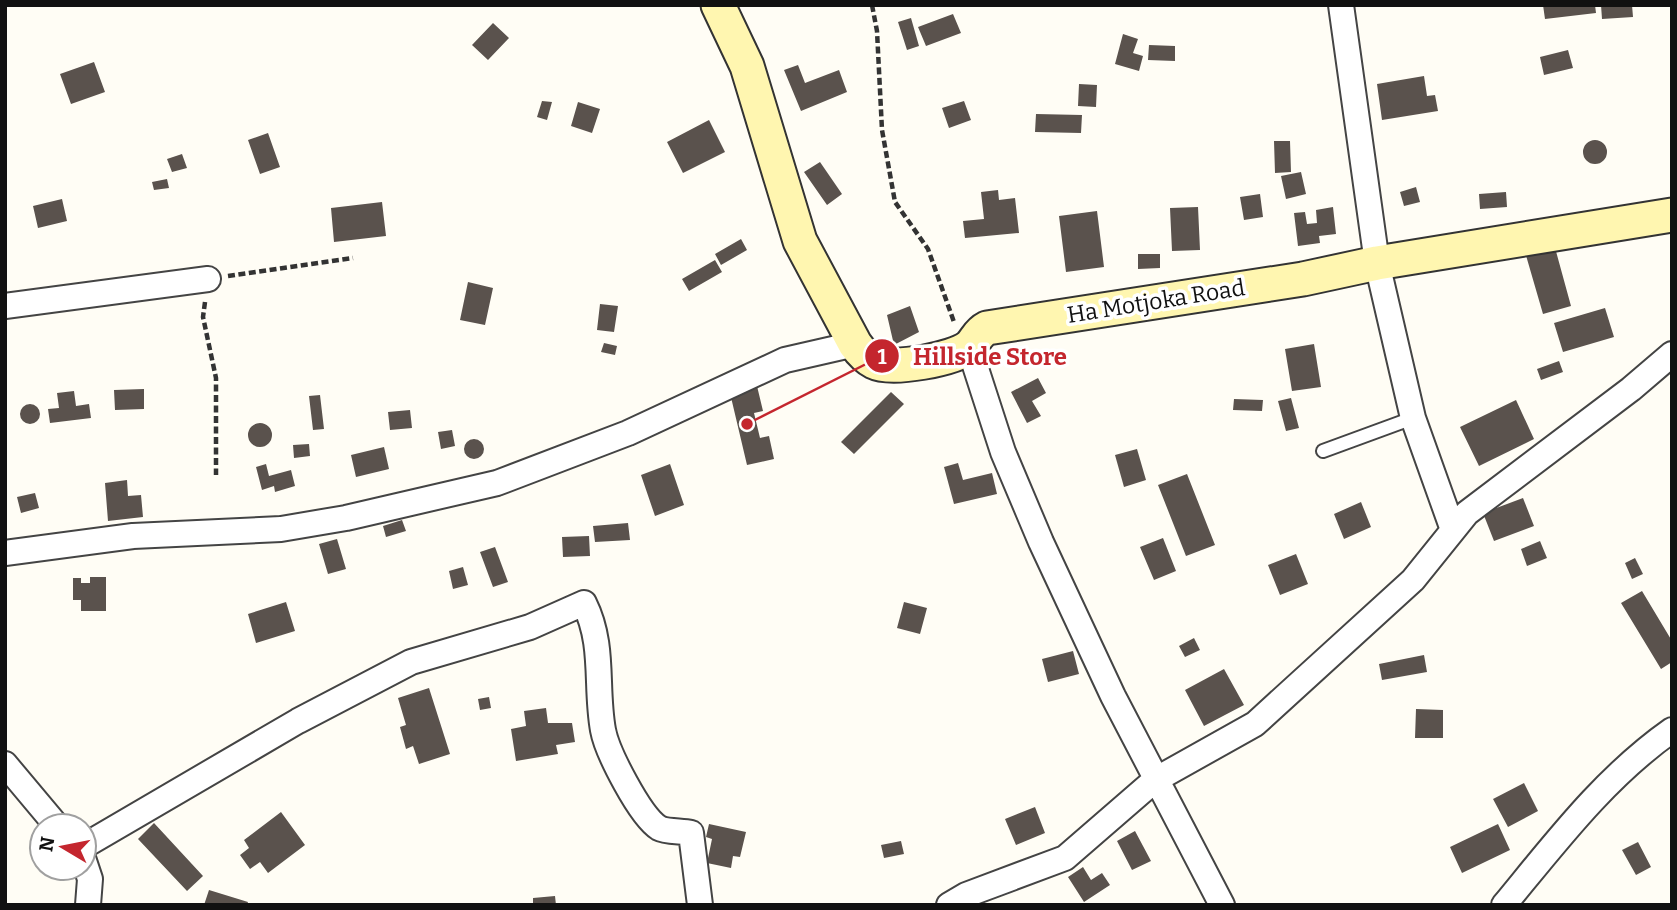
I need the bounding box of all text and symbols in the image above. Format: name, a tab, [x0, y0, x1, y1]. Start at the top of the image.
street label: Ha Motjoka Road	[1065, 273, 1247, 329]
callout: Hillside Store	[864, 334, 1081, 379]
text: Hillside Store	[913, 343, 1067, 371]
text: 1	[877, 344, 887, 370]
north arrow	[28, 812, 98, 882]
text: N	[34, 835, 59, 853]

